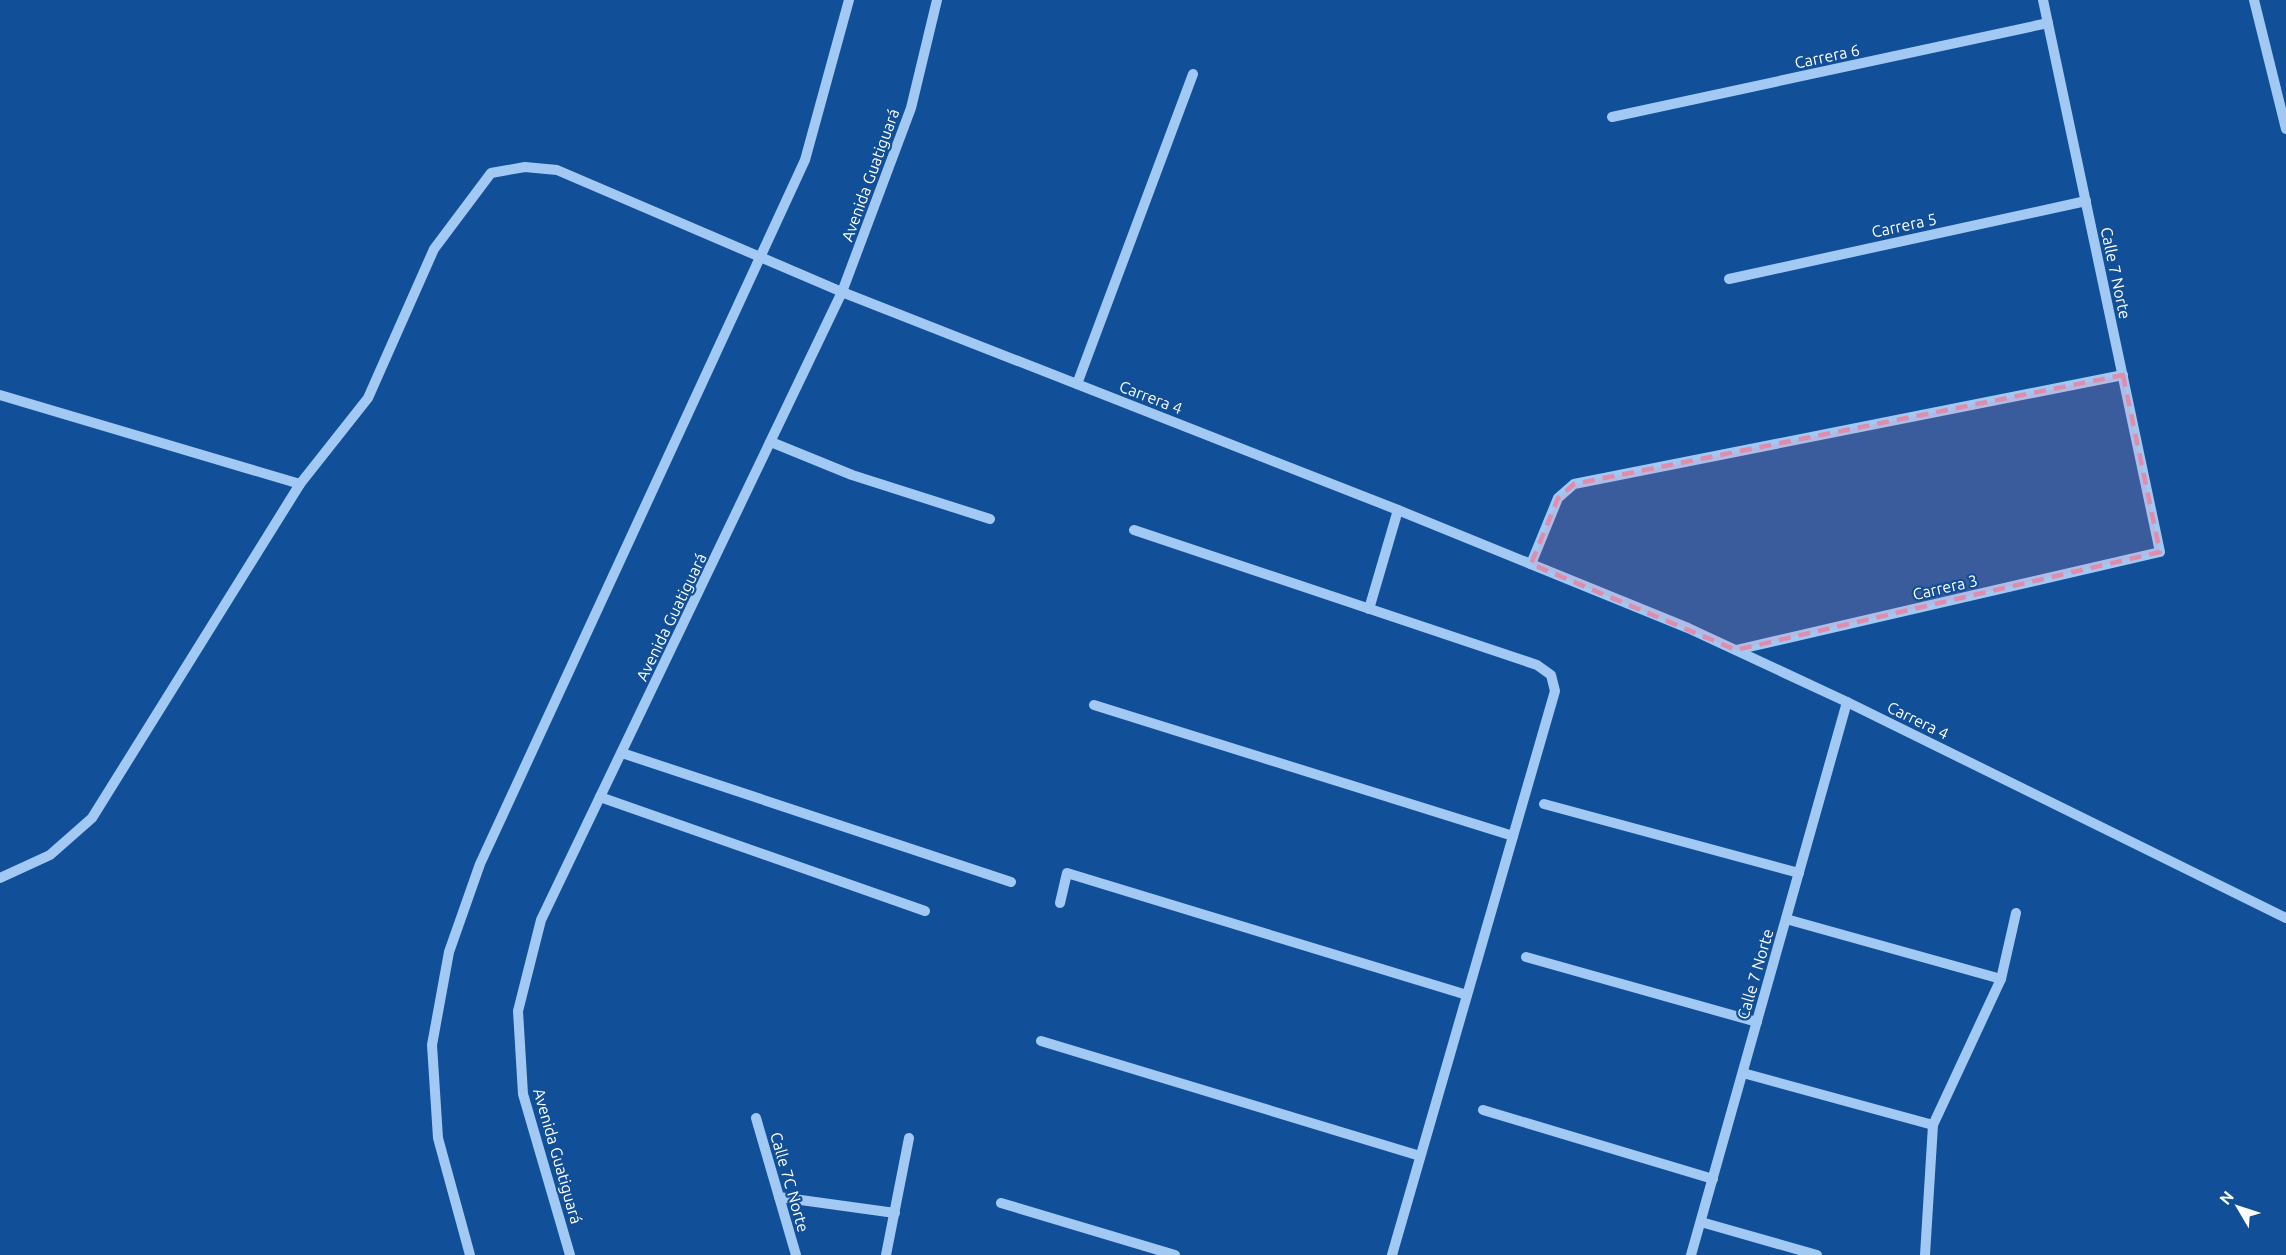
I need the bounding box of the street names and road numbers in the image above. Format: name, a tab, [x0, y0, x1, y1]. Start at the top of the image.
street label: Carrera 6	[1793, 40, 1861, 72]
street label: Avenida Guatiguará	[838, 106, 902, 244]
street label: Carrera 5	[1870, 209, 1938, 241]
street label: Calle 7 Norte	[2097, 225, 2135, 321]
street label: Carrera 4	[1117, 377, 1185, 417]
street label: Avenida Guatiguará	[632, 550, 710, 684]
street label: Carrera 3	[1911, 571, 1979, 603]
street label: Carrera 4	[1884, 697, 1952, 743]
street label: Calle 7 Norte	[1733, 927, 1777, 1021]
street label: Avenida Guatiguará	[530, 1086, 586, 1226]
street label: Calle 7C Norte	[767, 1130, 813, 1234]

